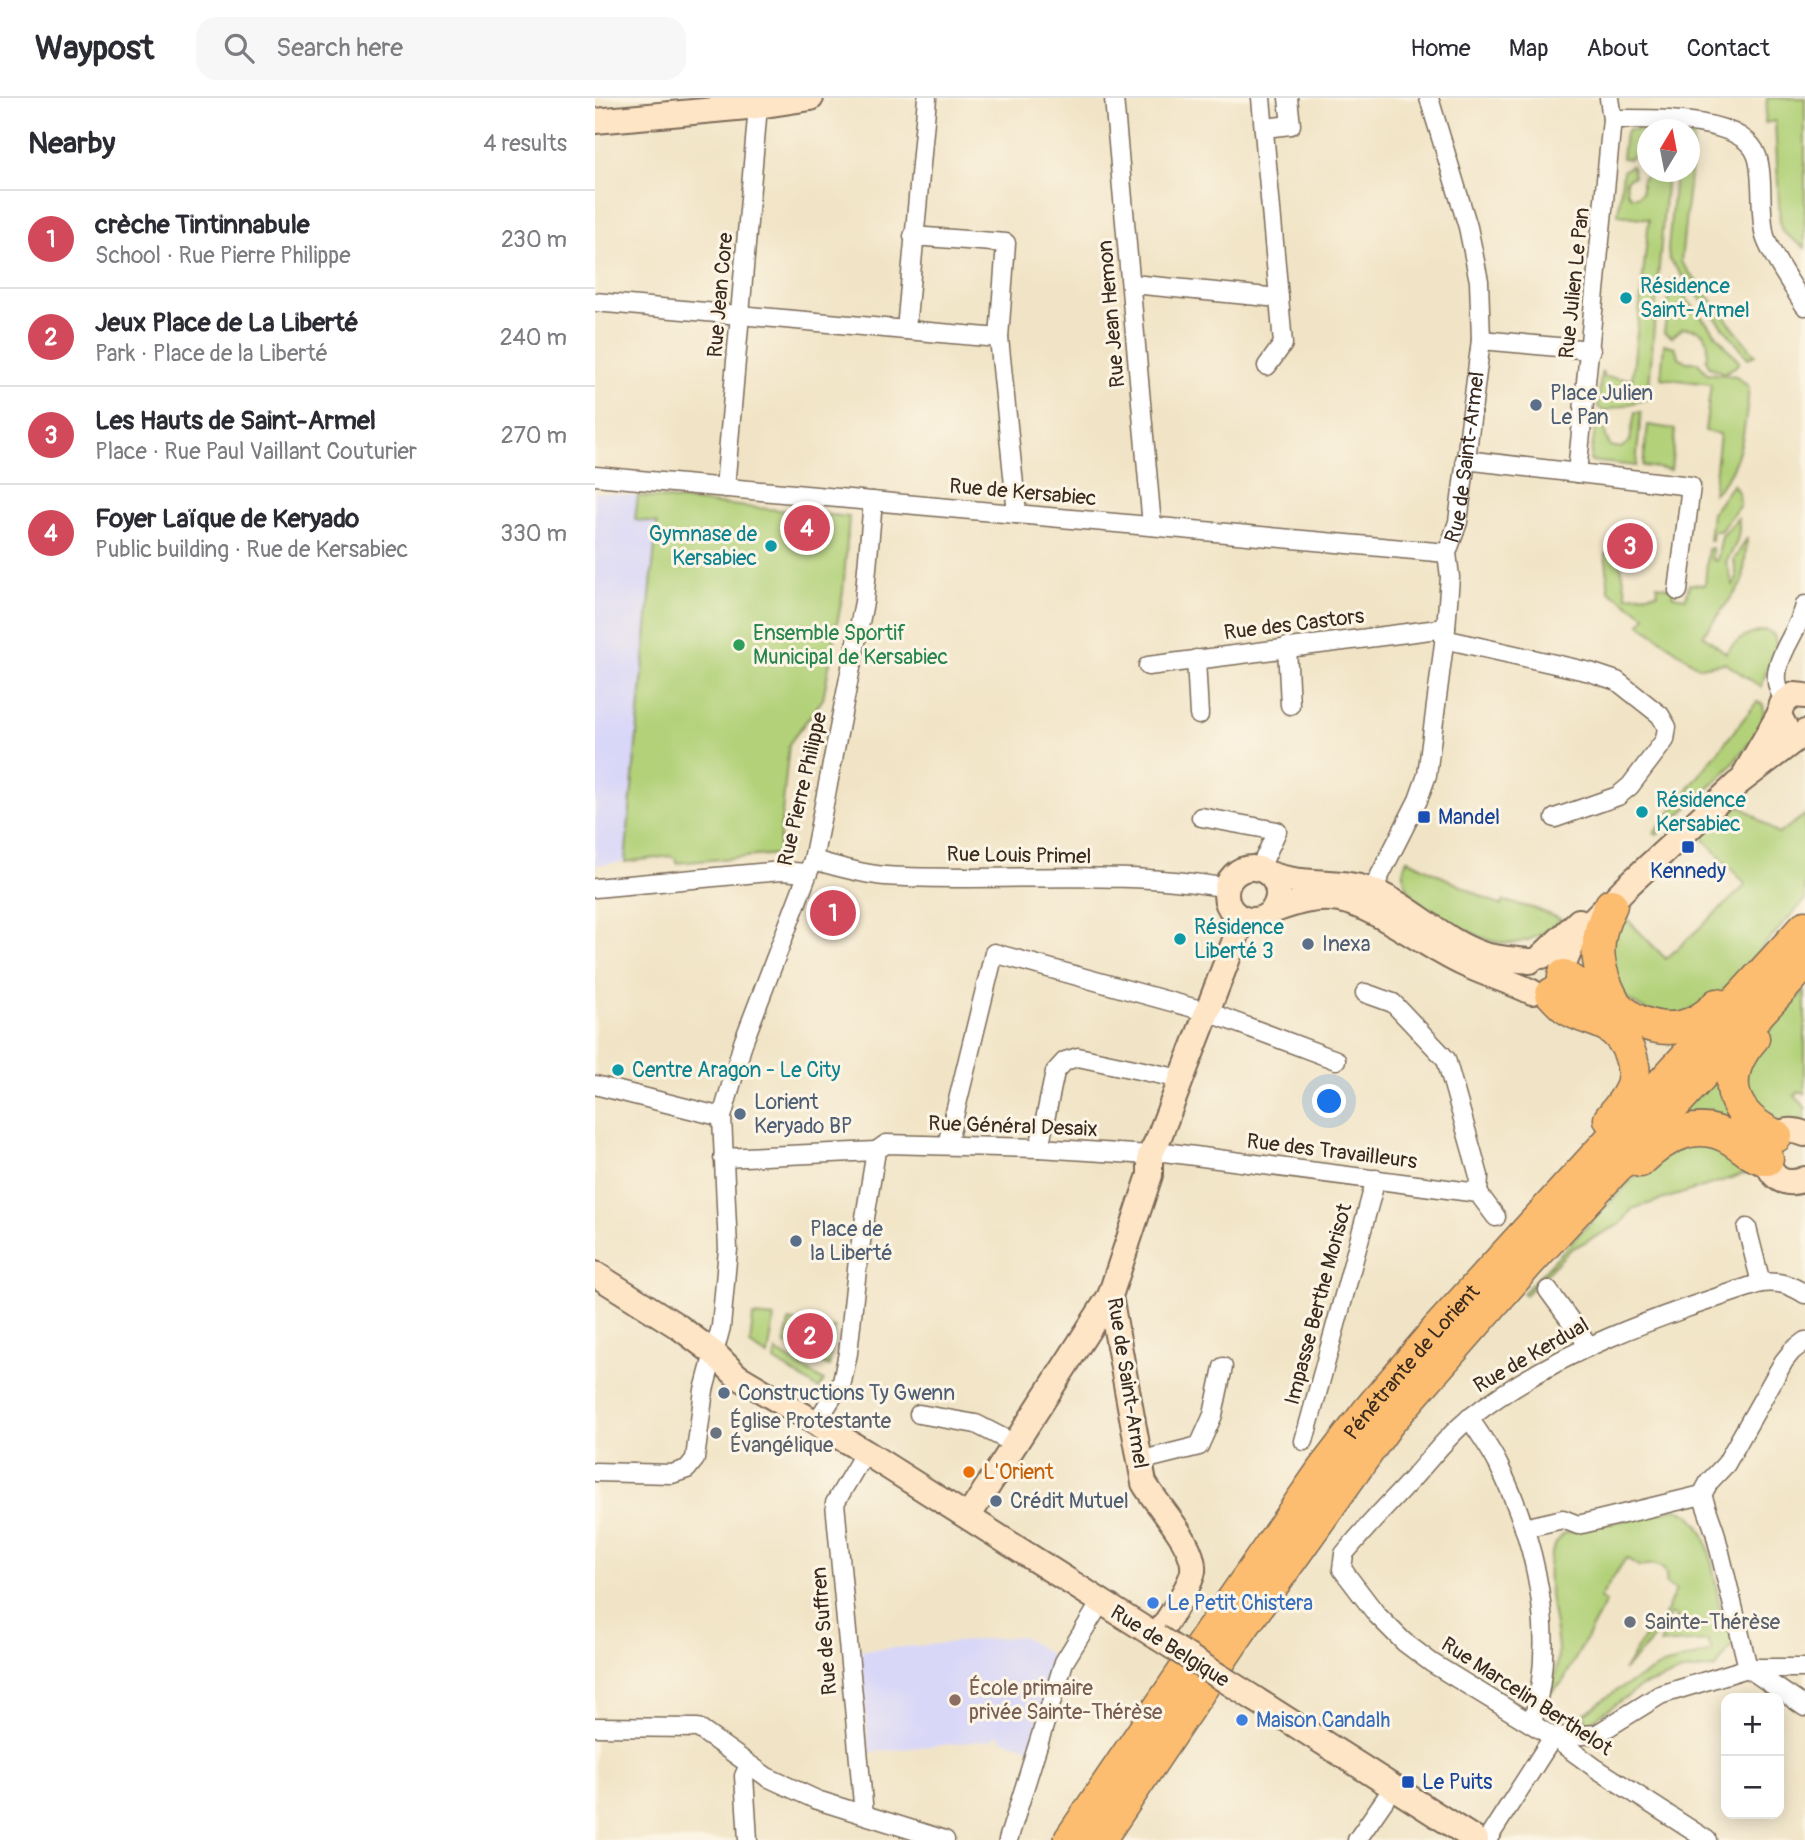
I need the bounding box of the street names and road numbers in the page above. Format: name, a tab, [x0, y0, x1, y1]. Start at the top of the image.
street label: Rue Julien Le Pan	[1553, 206, 1596, 360]
street label: Rue Jean Core	[702, 231, 739, 359]
street label: Rue Jean Hemon	[1092, 239, 1131, 389]
street label: Rue de Saint-Armel	[1439, 370, 1491, 547]
street label: Rue de Kersabiec	[948, 473, 1098, 512]
street label: Rue des Castors	[1222, 602, 1366, 646]
street label: Rue Pierre Philippe	[772, 709, 833, 869]
street label: Rue Louis Primel	[946, 841, 1092, 870]
street label: Rue Général Desaix	[928, 1110, 1098, 1143]
street label: Rue des Travailleurs	[1245, 1128, 1419, 1175]
street label: Impasse Berthe Morisot	[1279, 1200, 1359, 1408]
street label: Pénétrante de Lorient	[1338, 1279, 1486, 1445]
street label: Rue de Saint-Armel	[1101, 1296, 1154, 1471]
street label: Rue de Kerdual	[1469, 1312, 1594, 1399]
street label: Rue de Suffren	[805, 1566, 844, 1696]
street label: Rue de Belgique	[1105, 1599, 1235, 1694]
street label: Rue Marcelin Berthelot	[1436, 1631, 1618, 1762]

